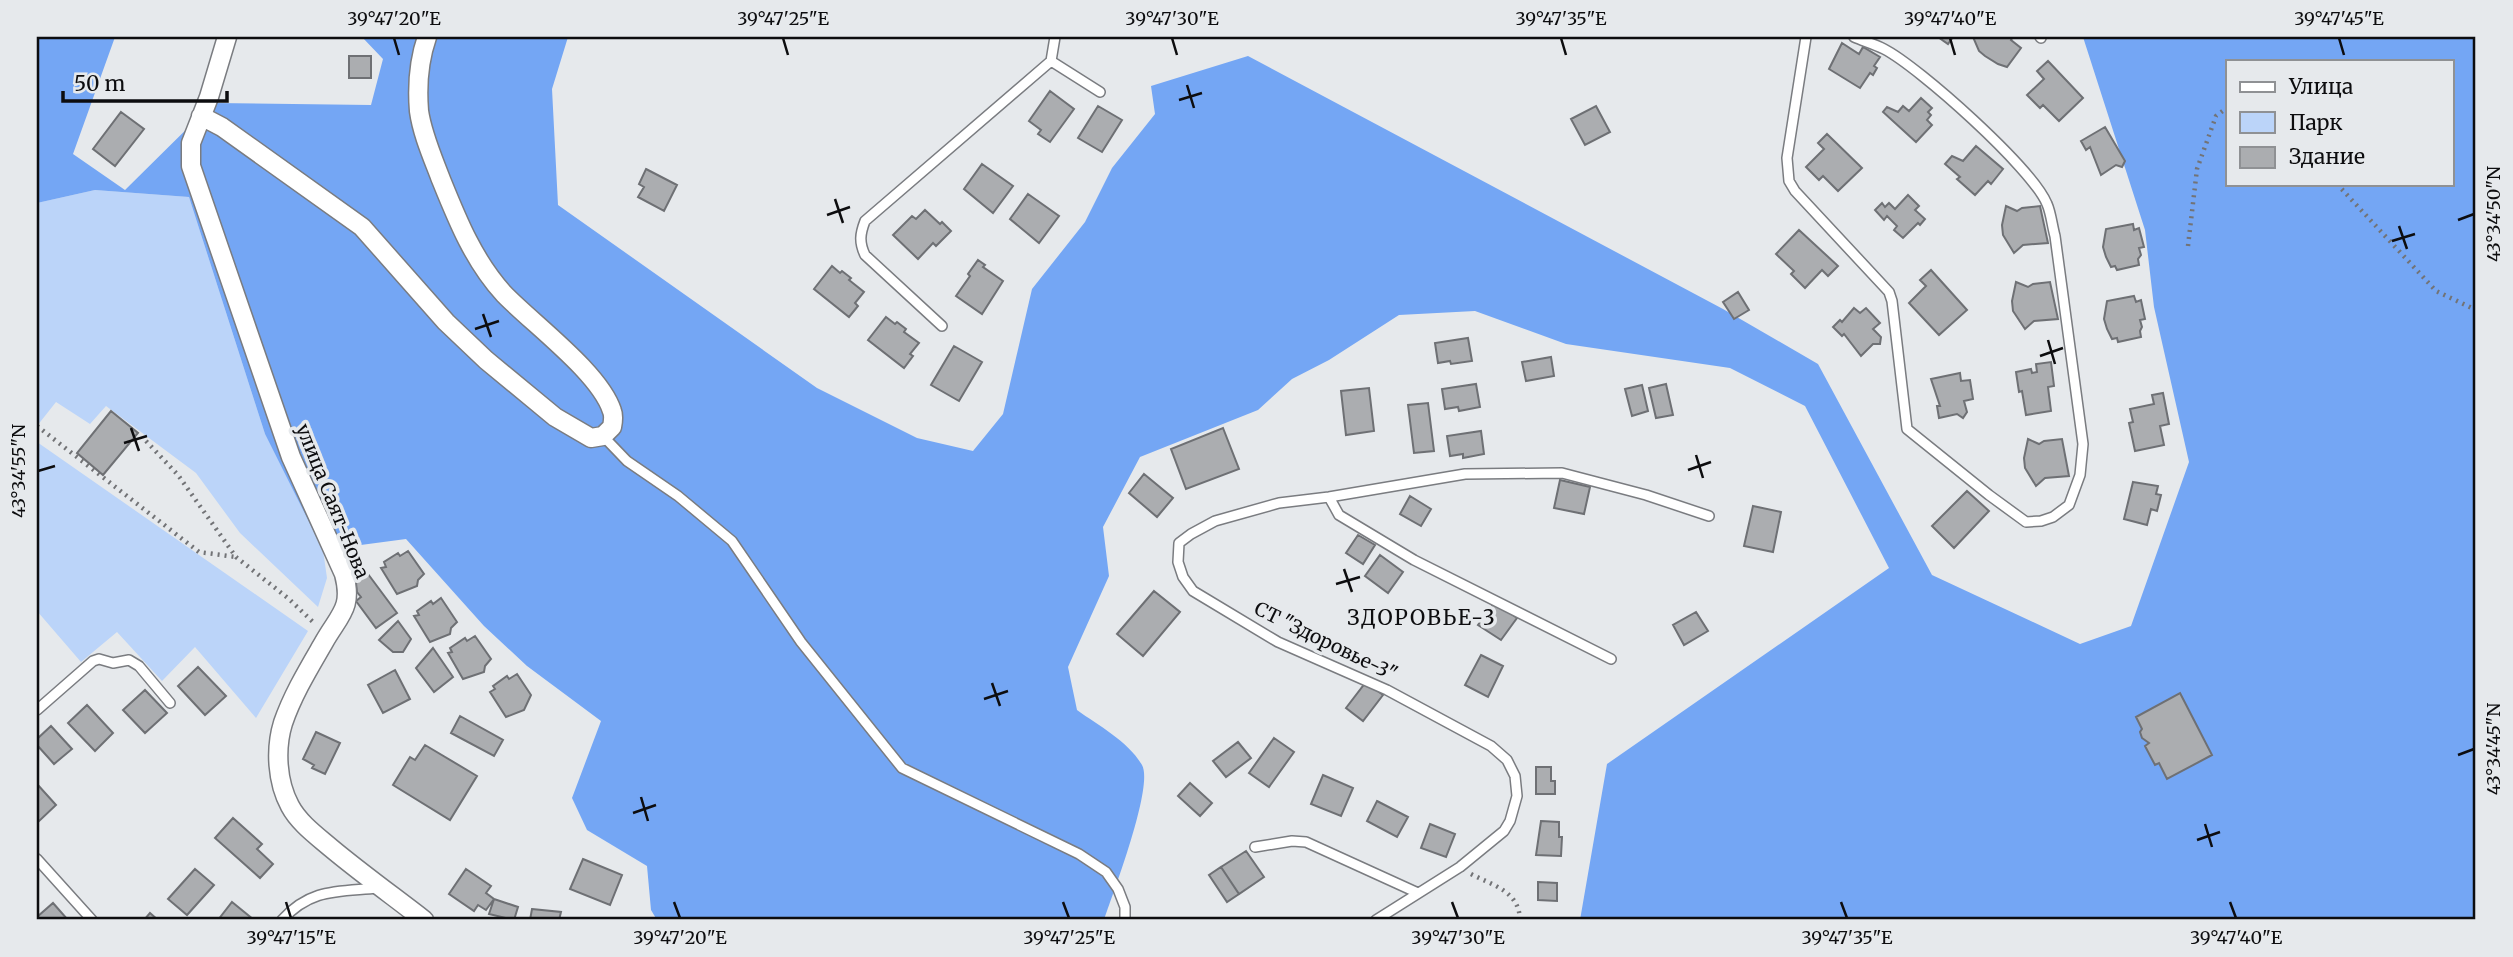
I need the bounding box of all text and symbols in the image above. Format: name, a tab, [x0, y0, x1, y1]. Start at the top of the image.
text: 39°47'20"E	[347, 7, 441, 30]
text: 39°47'25"E	[737, 7, 829, 30]
text: 39°47'30"E	[1125, 7, 1219, 30]
text: 39°47'35"E	[1516, 7, 1607, 30]
text: 39°47'40"E	[1904, 7, 1997, 30]
text: 39°47'45"E	[2294, 7, 2384, 30]
scale bar	[63, 60, 228, 104]
legend	[2226, 60, 2454, 186]
text: 50 m	[74, 70, 125, 97]
text: Улица	[2288, 73, 2353, 100]
text: Парк	[2289, 109, 2343, 136]
text: Здание	[2289, 143, 2365, 170]
text: 43°34'50"N	[2482, 166, 2505, 262]
street label: улица Саят-Нова	[291, 420, 375, 582]
text: 43°34'55"N	[7, 424, 30, 518]
street label: СТ "Здоровье-3"	[1251, 596, 1401, 686]
district label: ЗДОРОВЬЕ-3	[1347, 604, 1497, 631]
text: 43°34'45"N	[2482, 703, 2505, 795]
text: 39°47'15"E	[246, 926, 336, 949]
text: 39°47'20"E	[633, 926, 727, 949]
text: 39°47'25"E	[1023, 926, 1115, 949]
text: 39°47'30"E	[1411, 926, 1505, 949]
text: 39°47'35"E	[1802, 926, 1893, 949]
text: 39°47'40"E	[2190, 926, 2283, 949]

